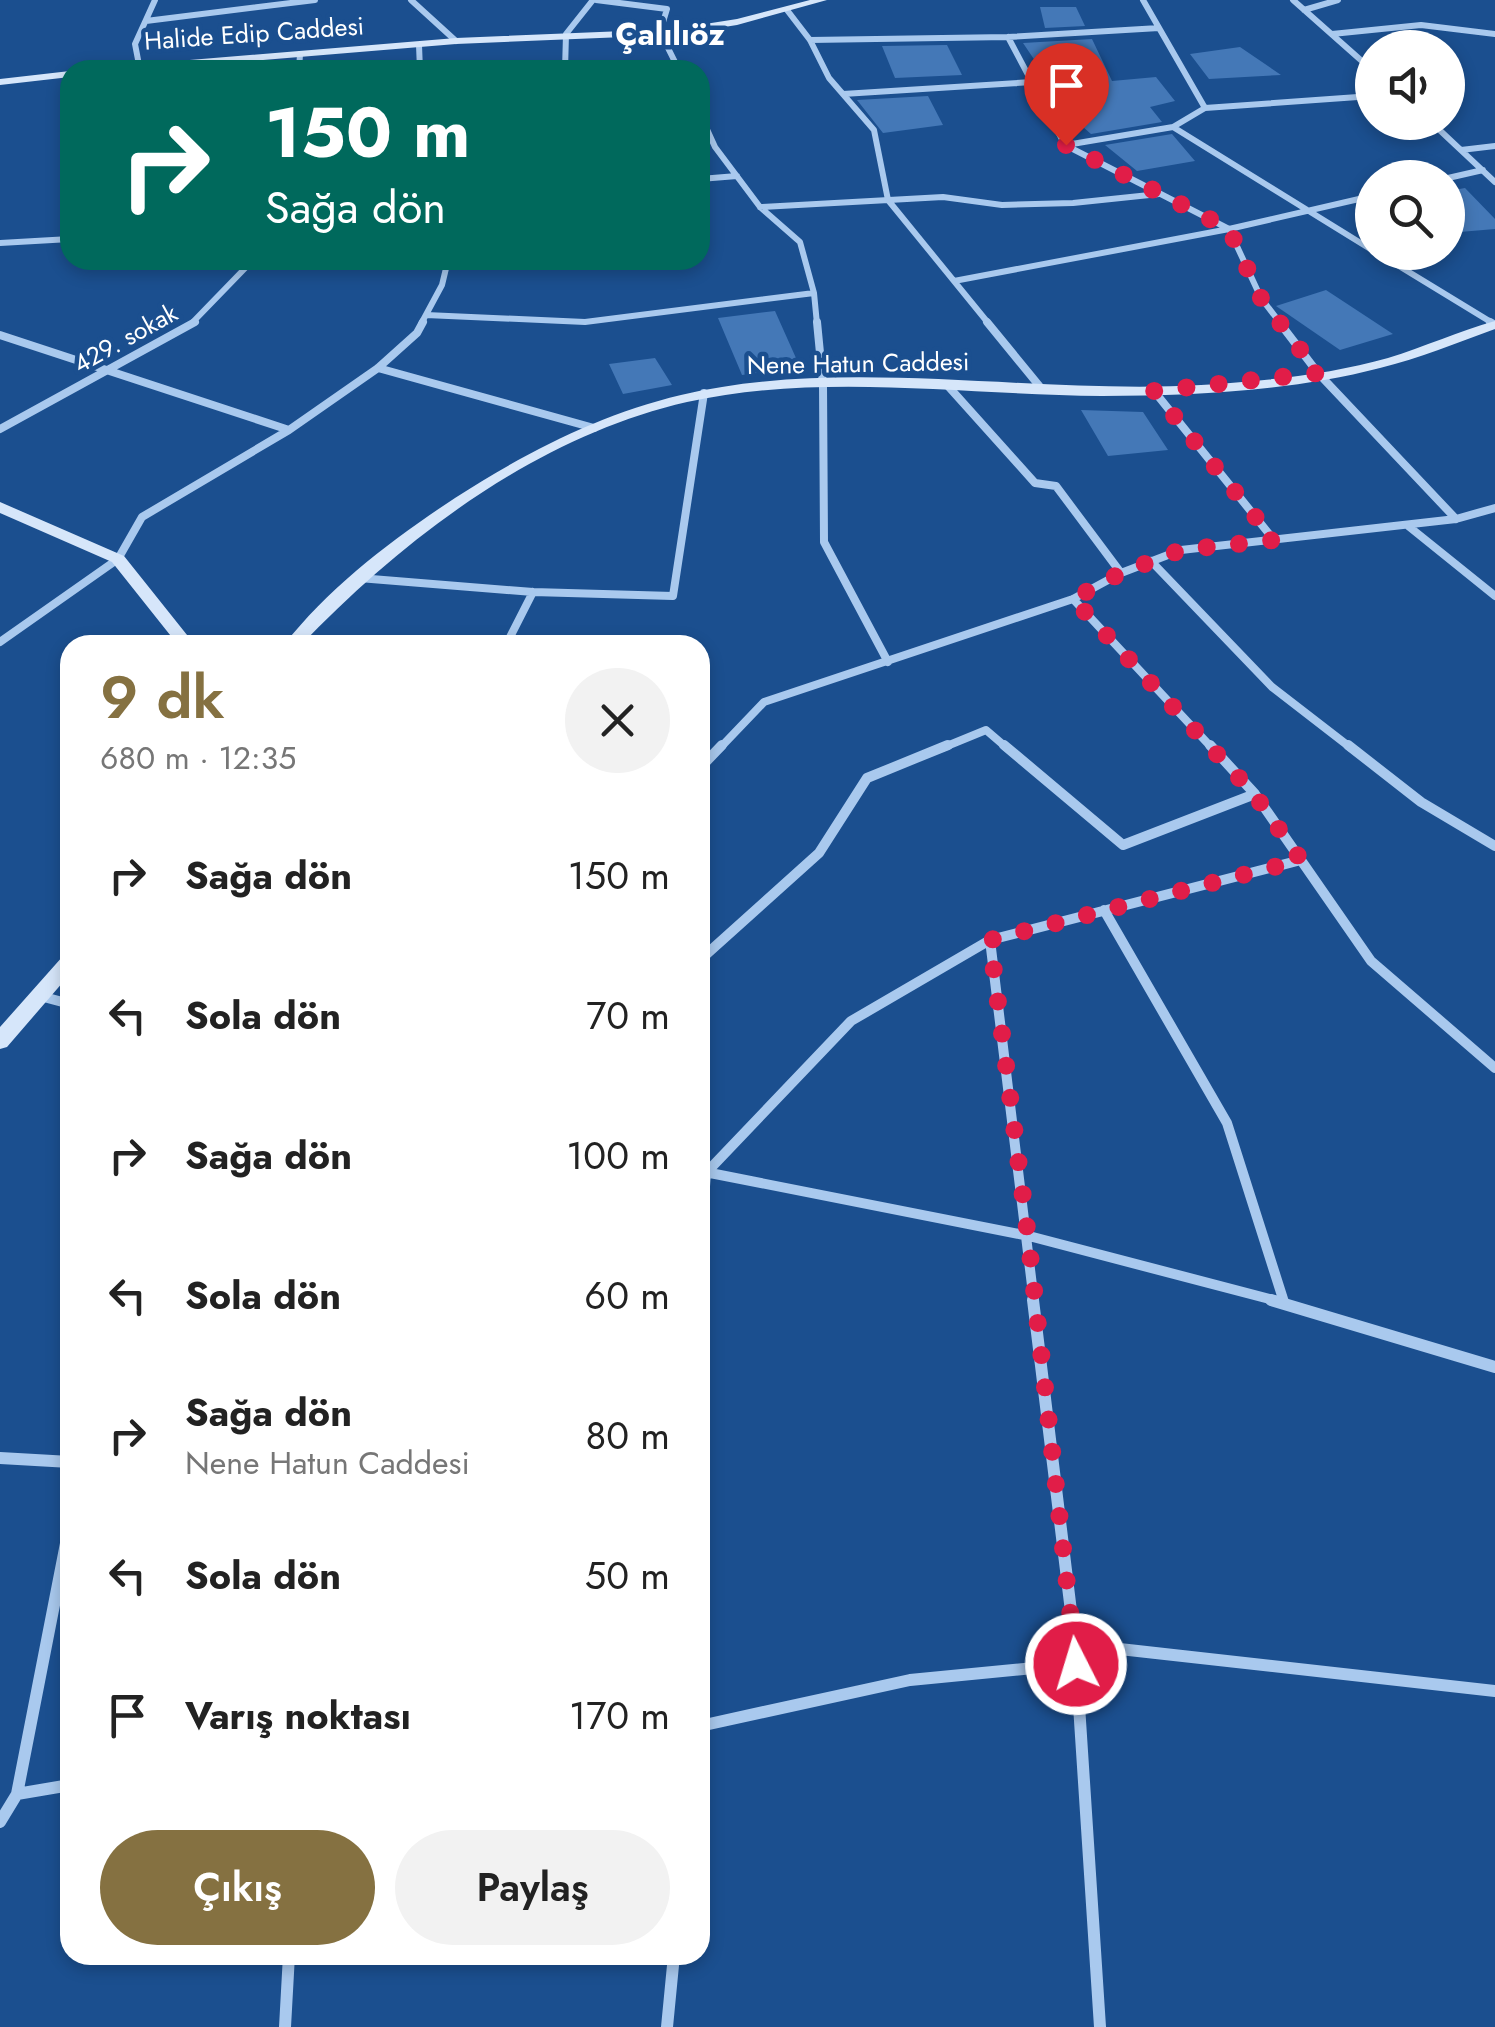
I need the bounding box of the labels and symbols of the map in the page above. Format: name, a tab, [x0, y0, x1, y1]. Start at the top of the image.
street label: Halide Edip Caddesi	[143, 7, 365, 59]
district label: Çalılıöz	[615, 11, 725, 57]
pin	[1024, 43, 1109, 146]
street label: 429. sokak	[66, 295, 184, 381]
street label: Nene Hatun Caddesi	[746, 343, 970, 383]
position arrow	[1024, 1612, 1128, 1716]

